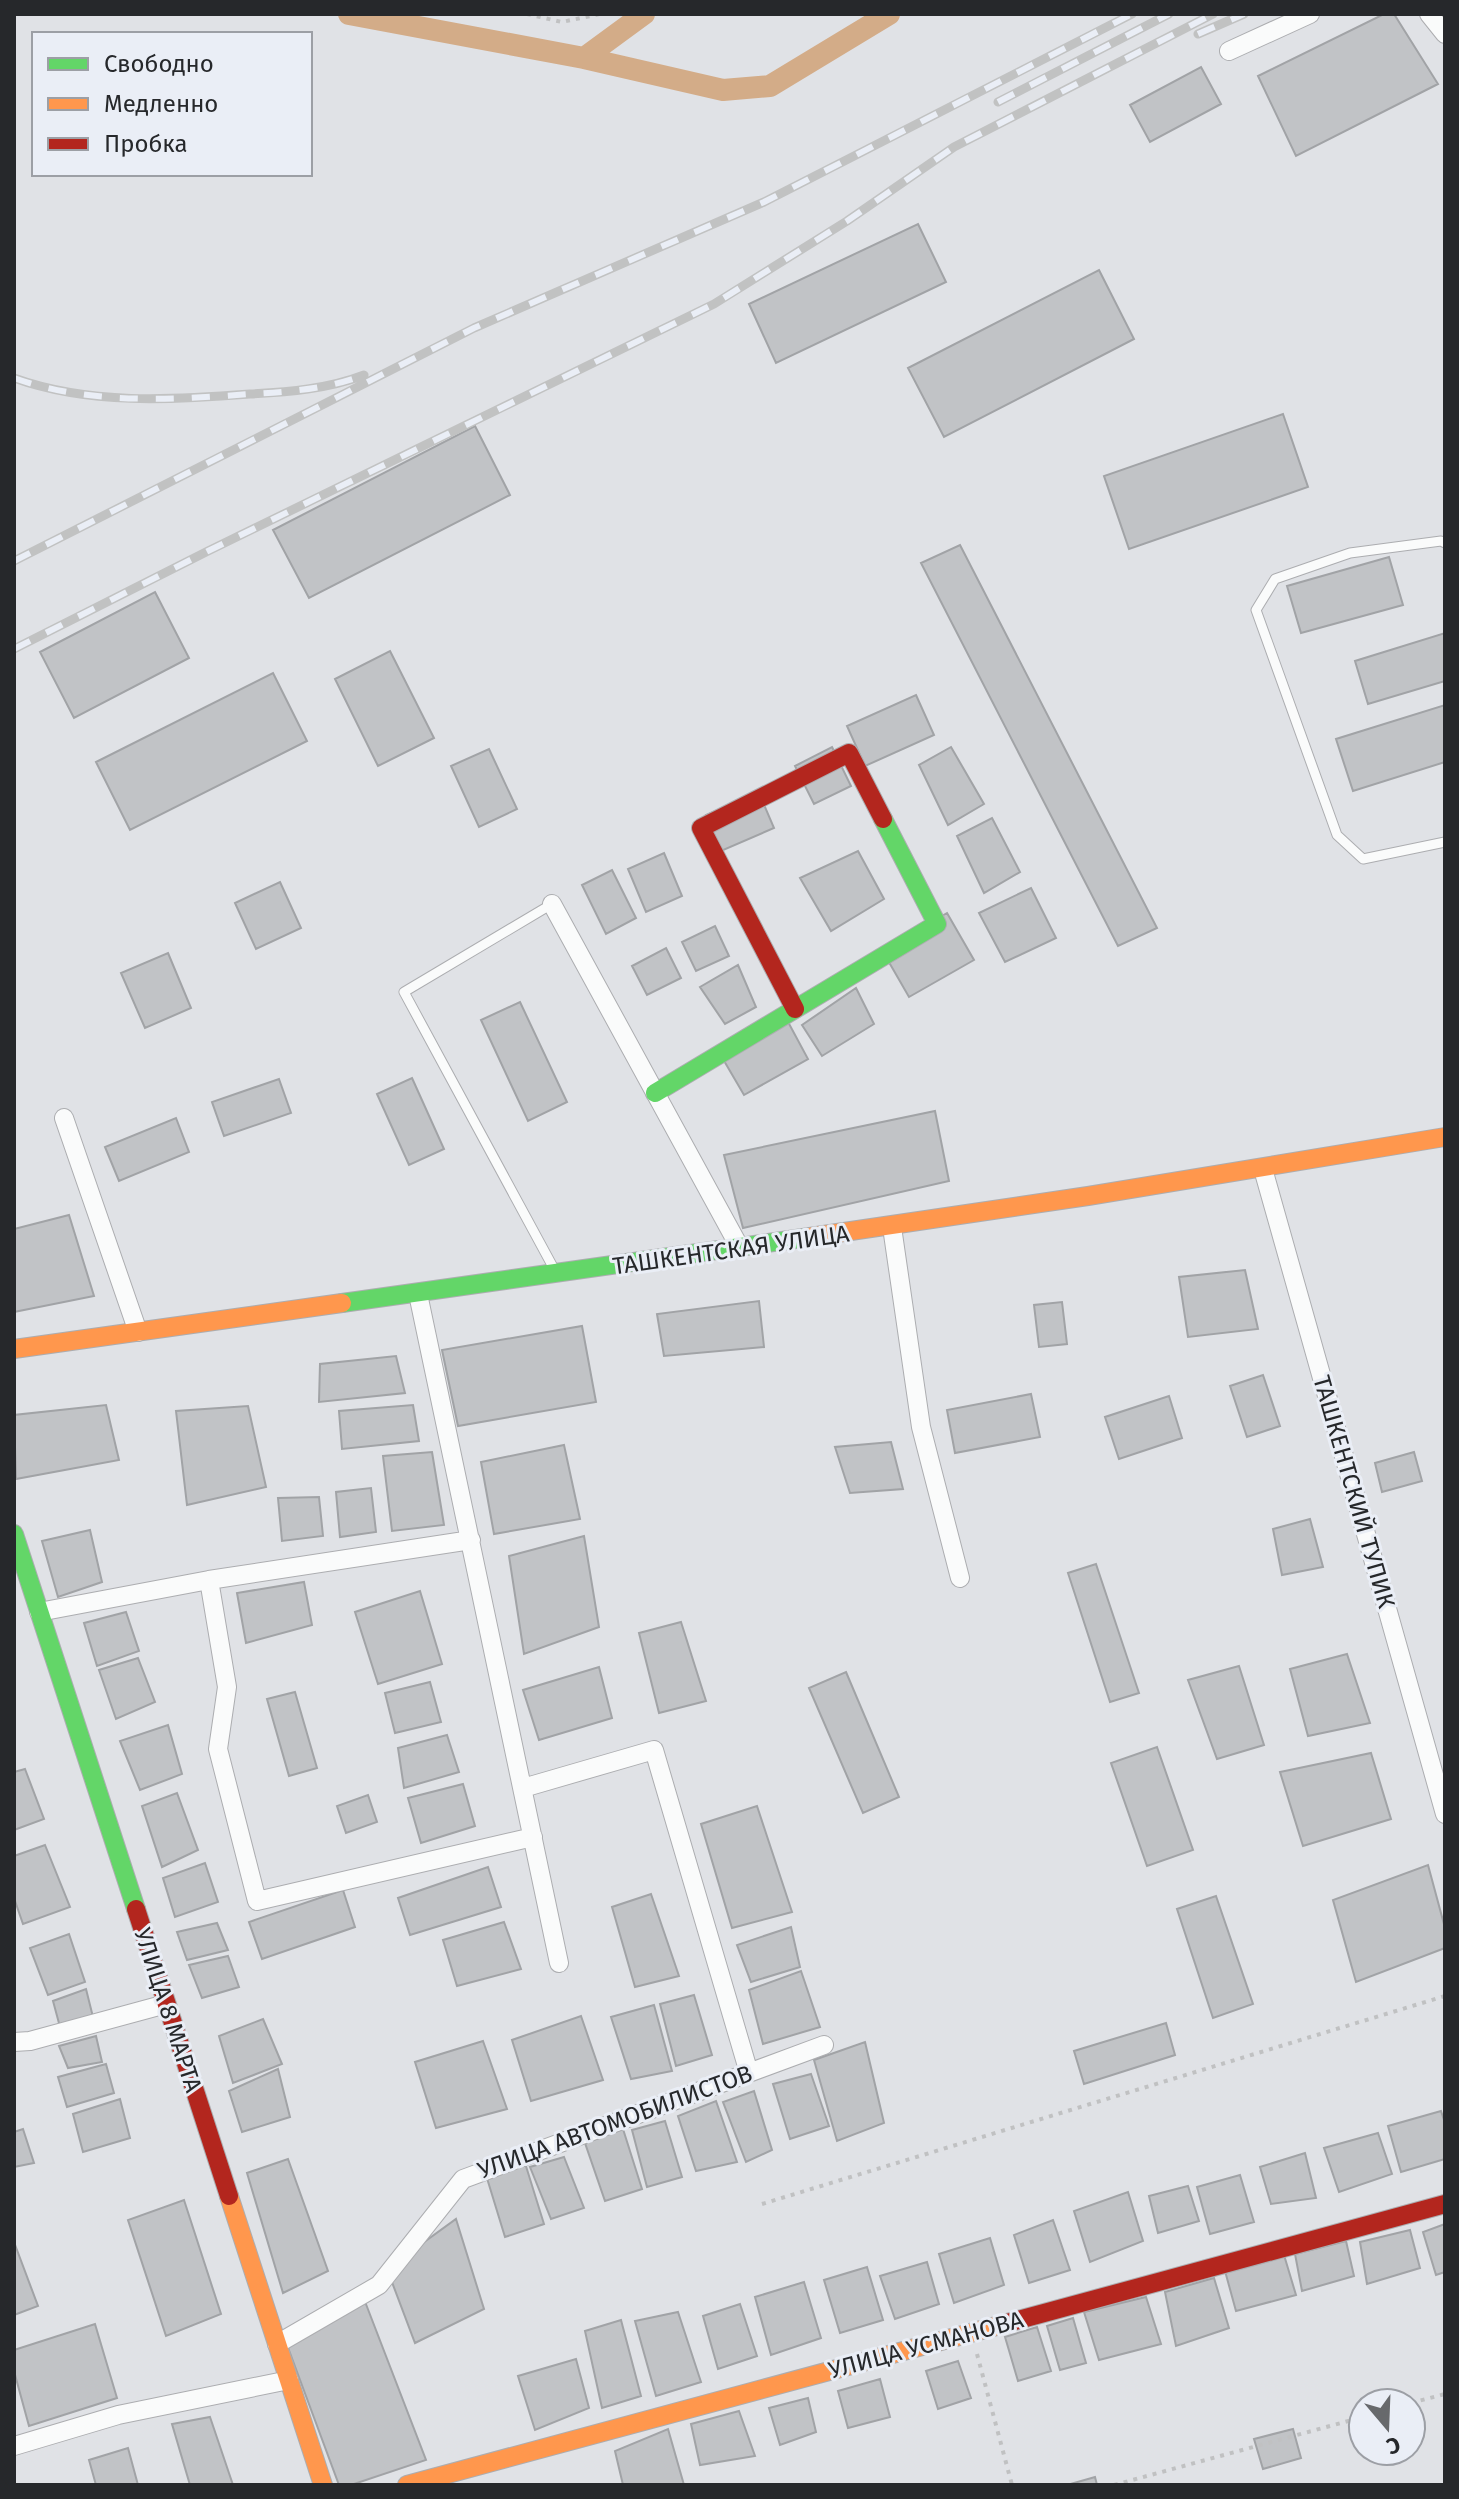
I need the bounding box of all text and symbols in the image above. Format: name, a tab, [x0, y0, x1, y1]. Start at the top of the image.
legend	[32, 32, 312, 176]
text: Свободно	[104, 50, 214, 78]
text: Медленно	[104, 90, 218, 118]
text: Пробка	[104, 130, 188, 158]
street label: ТАШКЕНТСКАЯ УЛИЦА	[611, 1220, 851, 1280]
street label: ТАШКЕНТСКИЙ ТУПИК	[1307, 1372, 1401, 1612]
street label: УЛИЦА 8 МАРТА	[128, 1924, 208, 2096]
street label: УЛИЦА АВТОМОБИЛИСТОВ	[474, 2059, 756, 2185]
street label: УЛИЦА УСМАНОВА	[826, 2305, 1027, 2384]
north arrow	[1347, 2387, 1427, 2467]
text: С	[1383, 2431, 1404, 2460]

